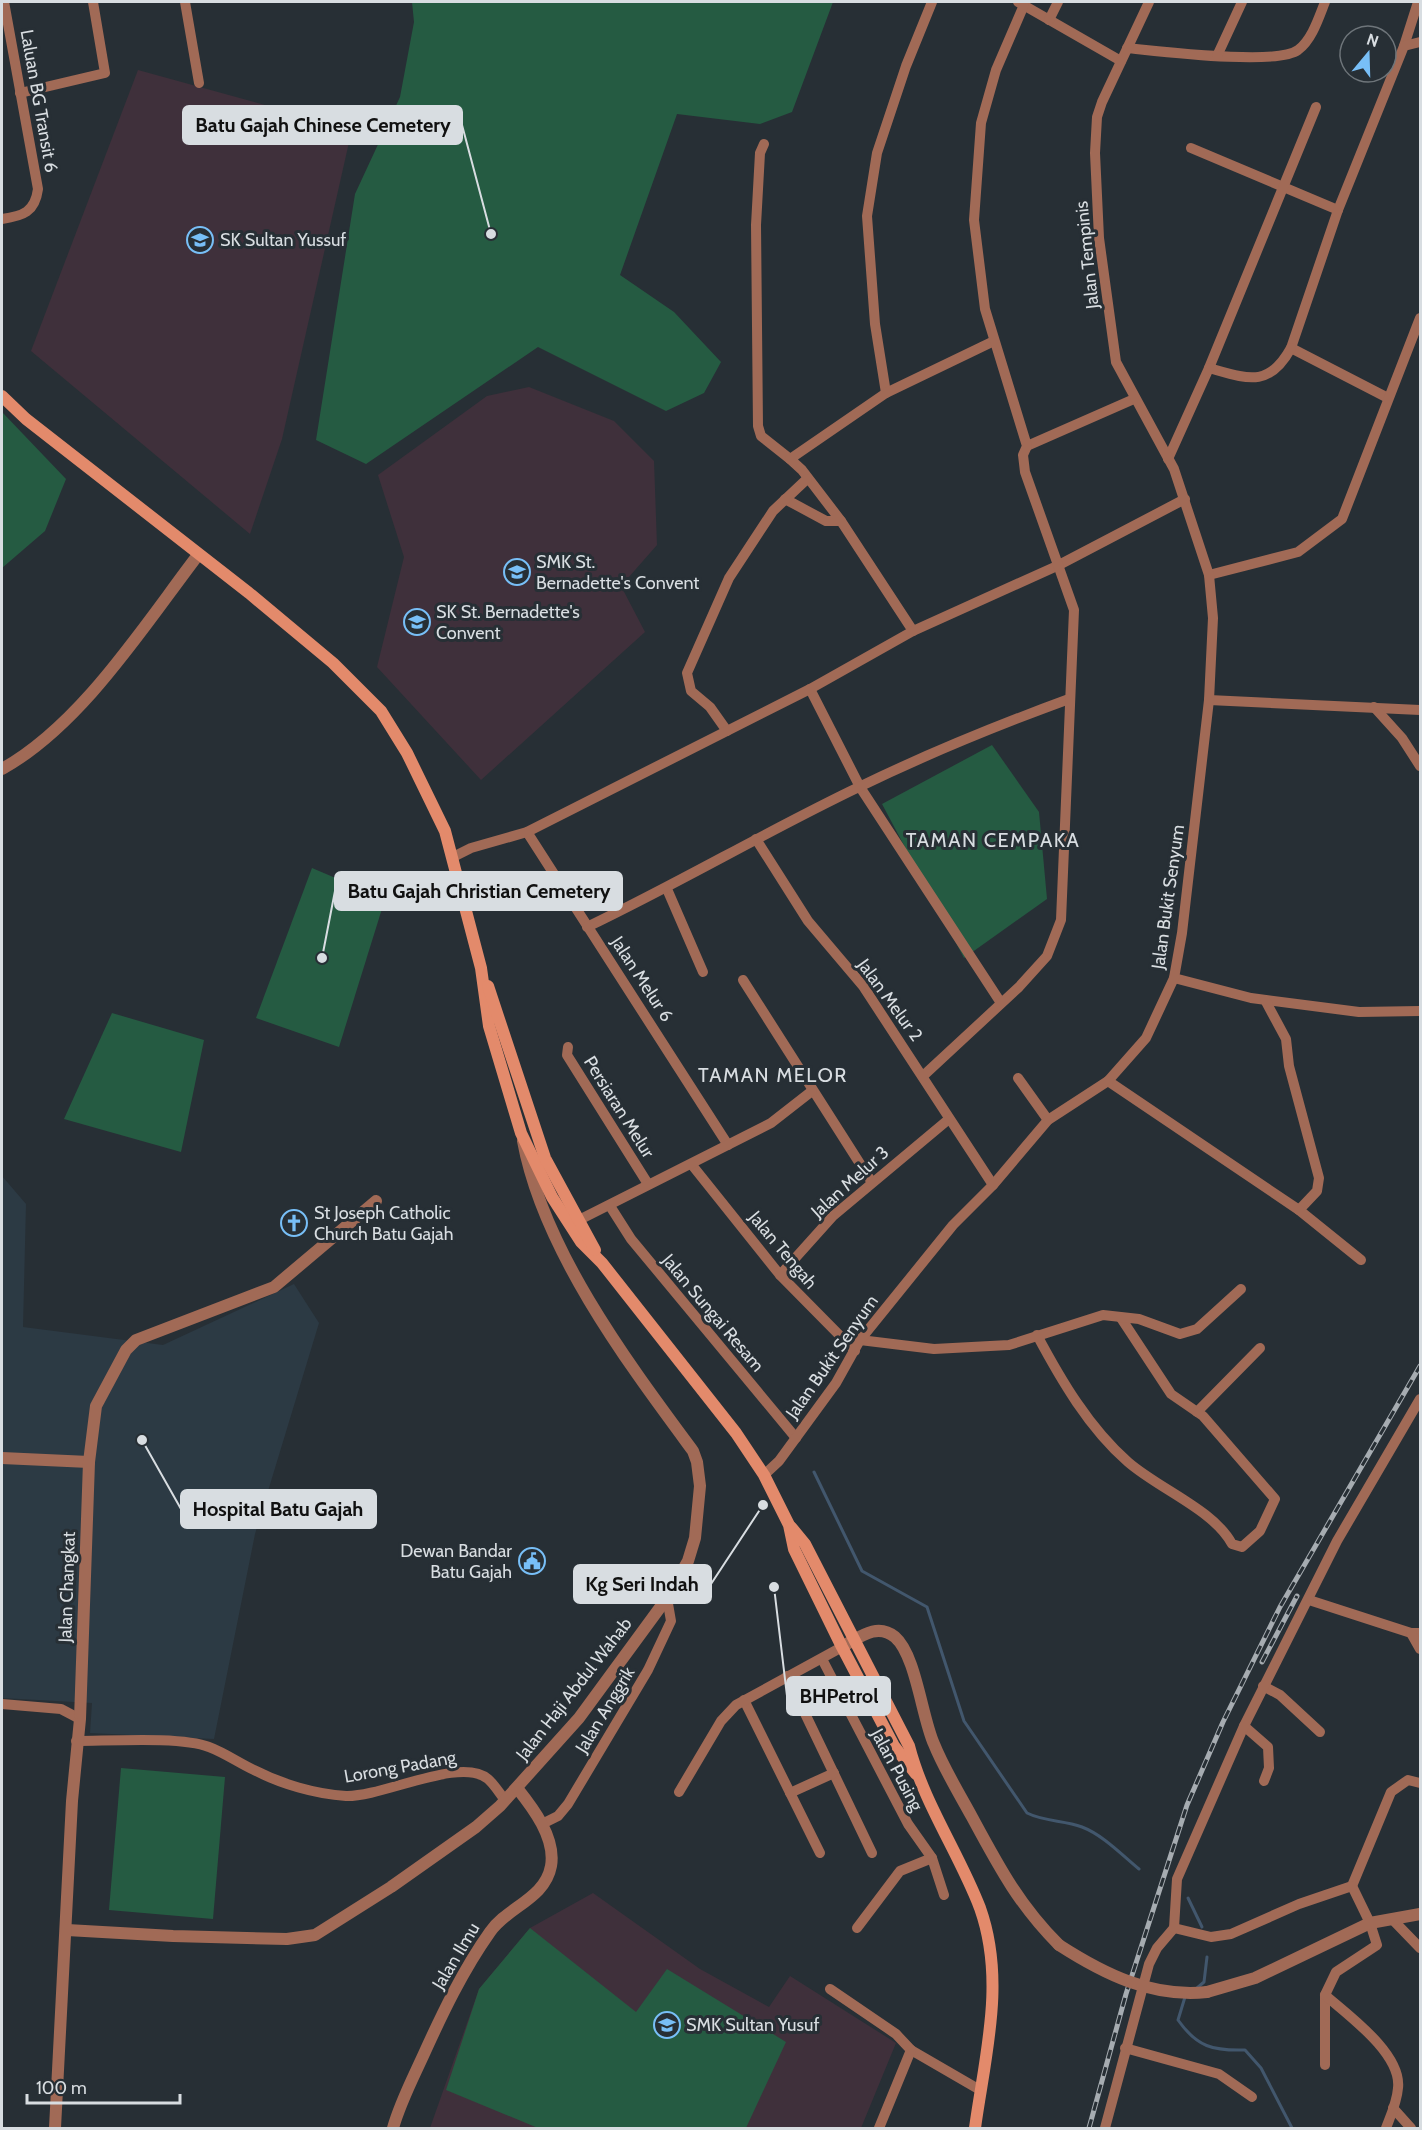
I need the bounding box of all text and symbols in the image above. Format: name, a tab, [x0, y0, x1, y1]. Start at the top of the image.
north arrow	[1338, 24, 1398, 84]
street label: Laluan BG Transit 6	[16, 28, 62, 174]
text: N	[1364, 29, 1381, 51]
callout: Batu Gajah Chinese Cemetery	[183, 106, 462, 144]
text: Batu Gajah Chinese Cemetery	[195, 113, 451, 137]
street label: Jalan Tempinis	[1070, 200, 1104, 311]
school or university icon: SK Sultan Yussuf	[185, 225, 215, 255]
place label: SK Sultan Yussuf	[220, 229, 346, 251]
place label: SMK St. Bernadette's Convent	[536, 551, 699, 594]
school or university icon: SMK St. Bernadette's Convent	[502, 557, 532, 587]
place label: SK St. Bernadette's Convent	[436, 601, 580, 644]
school or university icon: SK St. Bernadette's Convent	[402, 607, 432, 637]
street label: Jalan Bukit Senyum	[1147, 823, 1189, 972]
district label: TAMAN CEMPAKA	[906, 828, 1080, 852]
callout: Batu Gajah Christian Cemetery	[335, 872, 622, 910]
text: Batu Gajah Christian Cemetery	[348, 879, 611, 903]
street label: Jalan Melur 6	[606, 931, 678, 1026]
street label: Jalan Melur 2	[852, 954, 927, 1046]
street label: Persiaran Melur	[579, 1052, 659, 1162]
district label: TAMAN MELOR	[698, 1063, 848, 1087]
street label: Jalan Melur 3	[806, 1141, 893, 1223]
place label: St Joseph Catholic Church Batu Gajah	[314, 1202, 453, 1245]
street label: Jalan Tengah	[743, 1206, 822, 1293]
church icon: St Joseph Catholic Church Batu Gajah	[279, 1208, 309, 1238]
street label: Jalan Sungai Resam	[657, 1249, 769, 1376]
street label: Jalan Bukit Senyum	[781, 1291, 883, 1424]
callout: Hospital Batu Gajah	[181, 1490, 376, 1528]
text: Hospital Batu Gajah	[193, 1497, 363, 1521]
street label: Jalan Changkat	[54, 1531, 80, 1644]
place label: Dewan Bandar Batu Gajah	[400, 1540, 512, 1583]
public building icon: Dewan Bandar Batu Gajah	[517, 1546, 547, 1576]
callout: Kg Seri Indah	[574, 1565, 711, 1603]
text: Kg Seri Indah	[585, 1572, 699, 1596]
street label: Jalan Haji Abdul Wahab	[511, 1613, 637, 1766]
street label: Jalan Anggrik	[570, 1662, 640, 1758]
callout: BHPetrol	[787, 1677, 890, 1715]
text: BHPetrol	[799, 1684, 879, 1708]
street label: Jalan Pusing	[866, 1724, 928, 1816]
street label: Lorong Padang	[342, 1746, 459, 1788]
street label: Jalan Ilmu	[427, 1919, 484, 1994]
school or university icon: SMK Sultan Yusuf	[652, 2010, 682, 2040]
place label: SMK Sultan Yusuf	[686, 2014, 819, 2036]
scale bar	[27, 2067, 180, 2105]
text: 100 m	[36, 2077, 87, 2099]

